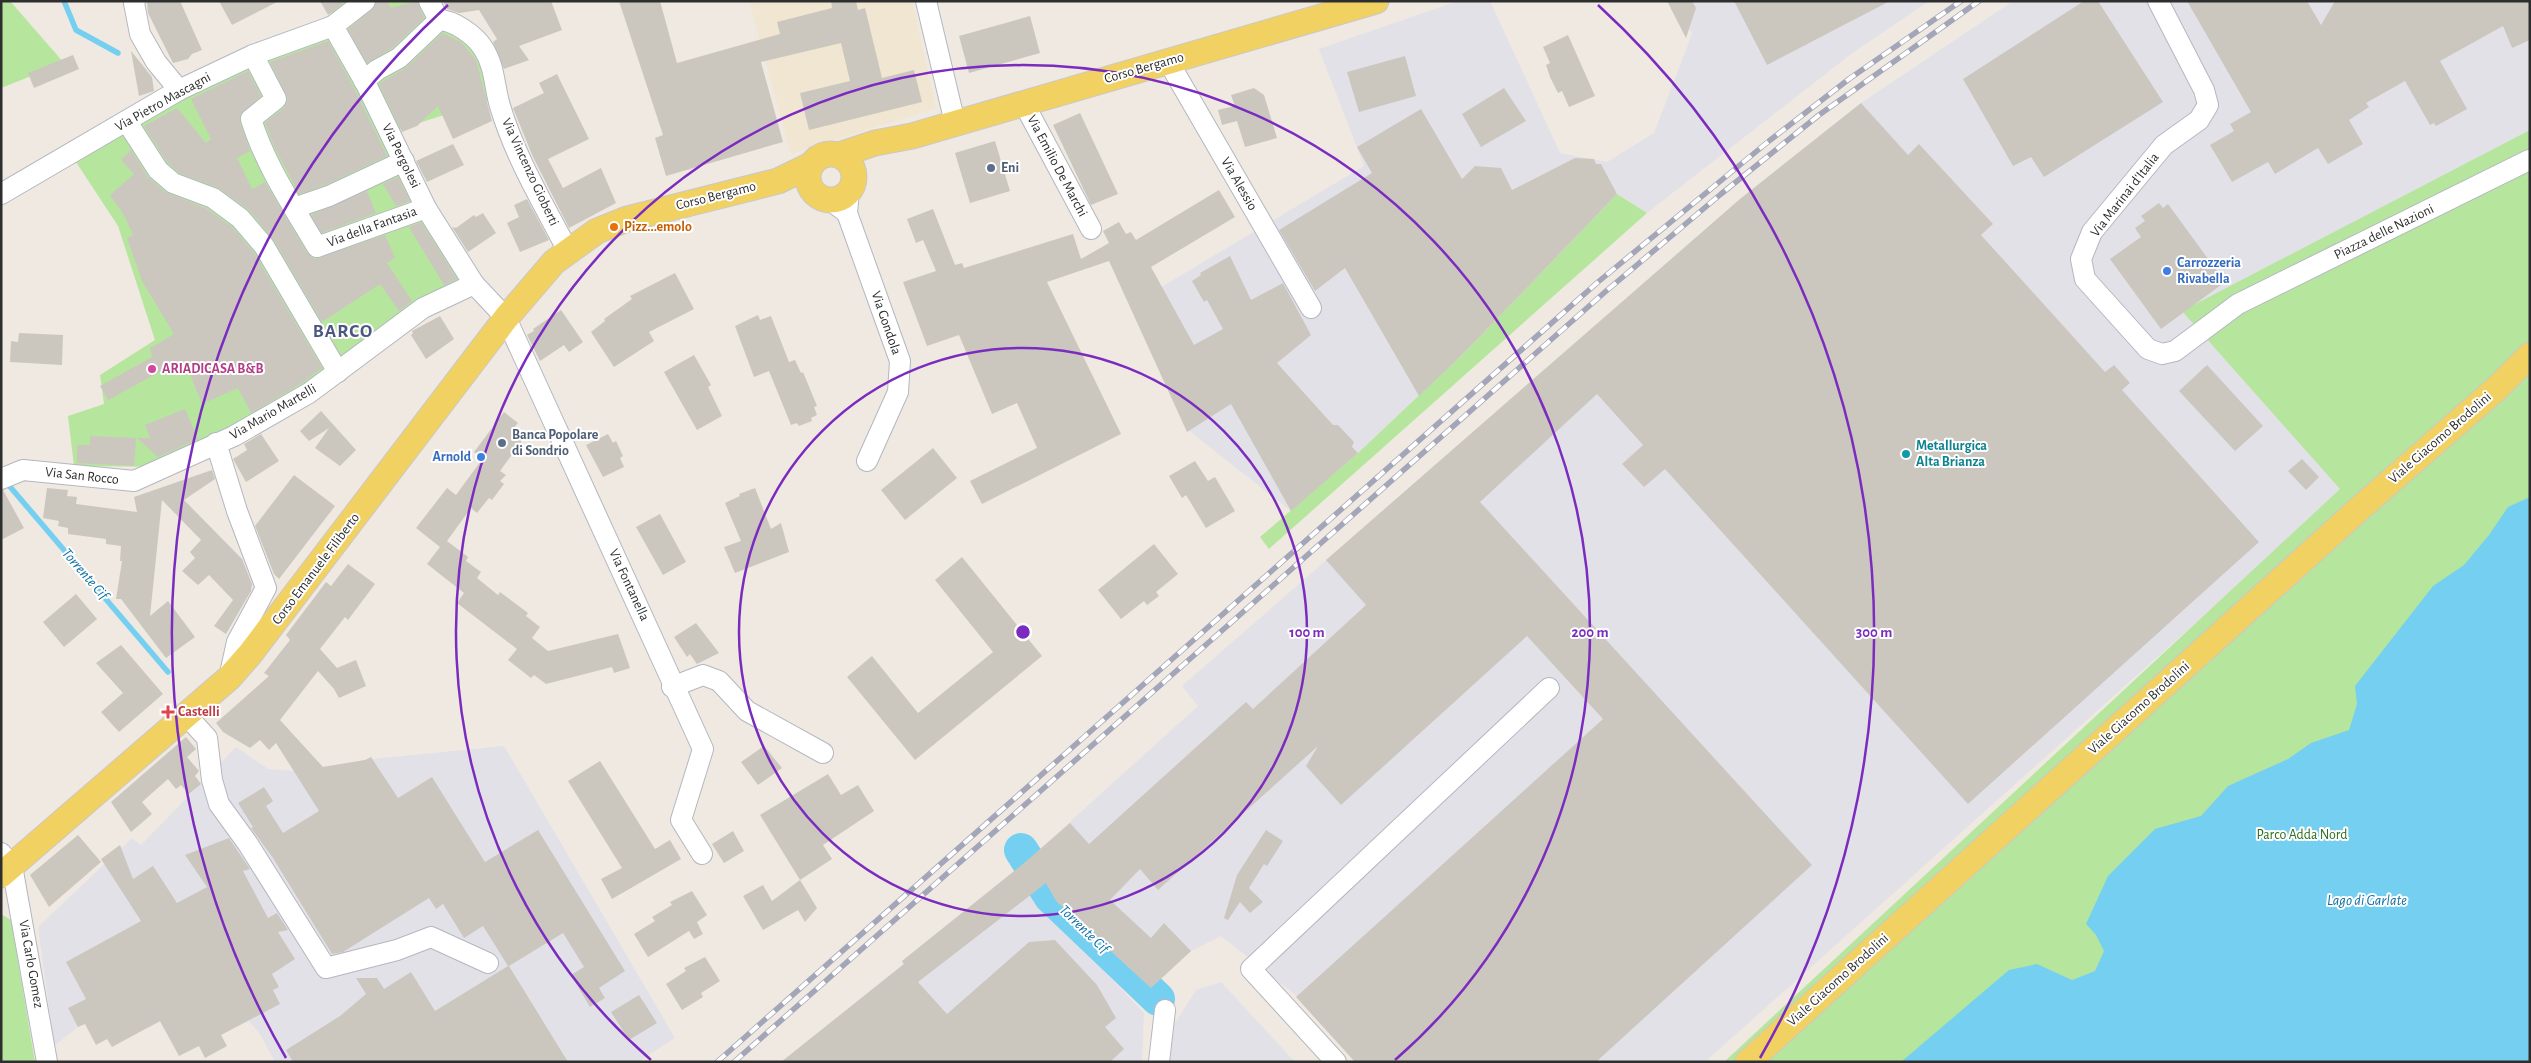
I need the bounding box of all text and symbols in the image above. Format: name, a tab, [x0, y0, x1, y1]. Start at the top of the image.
street label: Corso Bergamo	[1103, 50, 1185, 86]
street label: Via Pietro Mascagni	[113, 70, 213, 134]
street label: Via Emilio De Marchi	[1024, 113, 1090, 219]
street label: Via Vincenzo Gioberti	[499, 116, 561, 228]
street label: Via Pergolesi	[379, 122, 423, 190]
street label: Via Marinai d'Italia	[2088, 150, 2162, 240]
street label: Via Alessio	[1218, 155, 1260, 213]
place label: Eni	[1001, 161, 1019, 175]
marker: Eni	[985, 162, 997, 174]
street label: Corso Bergamo	[675, 179, 758, 213]
street label: Piazza delle Nazioni	[2332, 202, 2436, 262]
street label: Via della Fantasia	[325, 204, 419, 250]
place label: Pizz...emolo	[624, 220, 692, 234]
marker: Pizz...emolo	[608, 221, 620, 233]
place label: Carrozzeria Rivabella	[2177, 256, 2241, 286]
marker: Carrozzeria Rivabella	[2161, 265, 2173, 277]
street label: Via Gondola	[869, 289, 904, 357]
district label: BARCO	[313, 322, 373, 341]
place label: ARIADICASA B&B	[162, 362, 264, 376]
marker: ARIADICASA B&B	[146, 363, 158, 375]
street label: Via Mario Martelli	[227, 382, 319, 442]
street label: Viale Giacomo Brodolini	[2386, 390, 2494, 486]
place label: Banca Popolare di Sondrio	[512, 428, 599, 458]
marker: Banca Popolare di Sondrio	[496, 437, 508, 449]
place label: Metallurgica Alta Brianza	[1916, 439, 1987, 469]
marker: Metallurgica Alta Brianza	[1900, 448, 1912, 460]
place label: Arnold	[432, 450, 472, 464]
marker: Arnold	[475, 451, 487, 463]
street label: Via San Rocco	[44, 465, 120, 487]
street label: Corso Emanuele Filiberto	[270, 511, 362, 627]
water label: Torrente Cif	[59, 546, 113, 605]
street label: Via Fontanella	[606, 547, 652, 624]
centre of rings	[1014, 623, 1032, 641]
text: 100 m	[1289, 625, 1325, 640]
text: 200 m	[1571, 625, 1609, 640]
text: 300 m	[1856, 625, 1892, 640]
street label: Viale Giacomo Brodolini	[2086, 659, 2192, 757]
place label: Castelli	[178, 705, 220, 719]
marker: Castelli	[162, 706, 174, 718]
park label: Parco Adda Nord	[2256, 828, 2348, 842]
water label: Lago di Garlate	[2327, 893, 2407, 908]
water label: Torrente Cif	[1056, 902, 1114, 958]
street label: Via Carlo Gomez	[16, 919, 46, 1009]
street label: Viale Giacomo Brodolini	[1785, 931, 1891, 1029]

